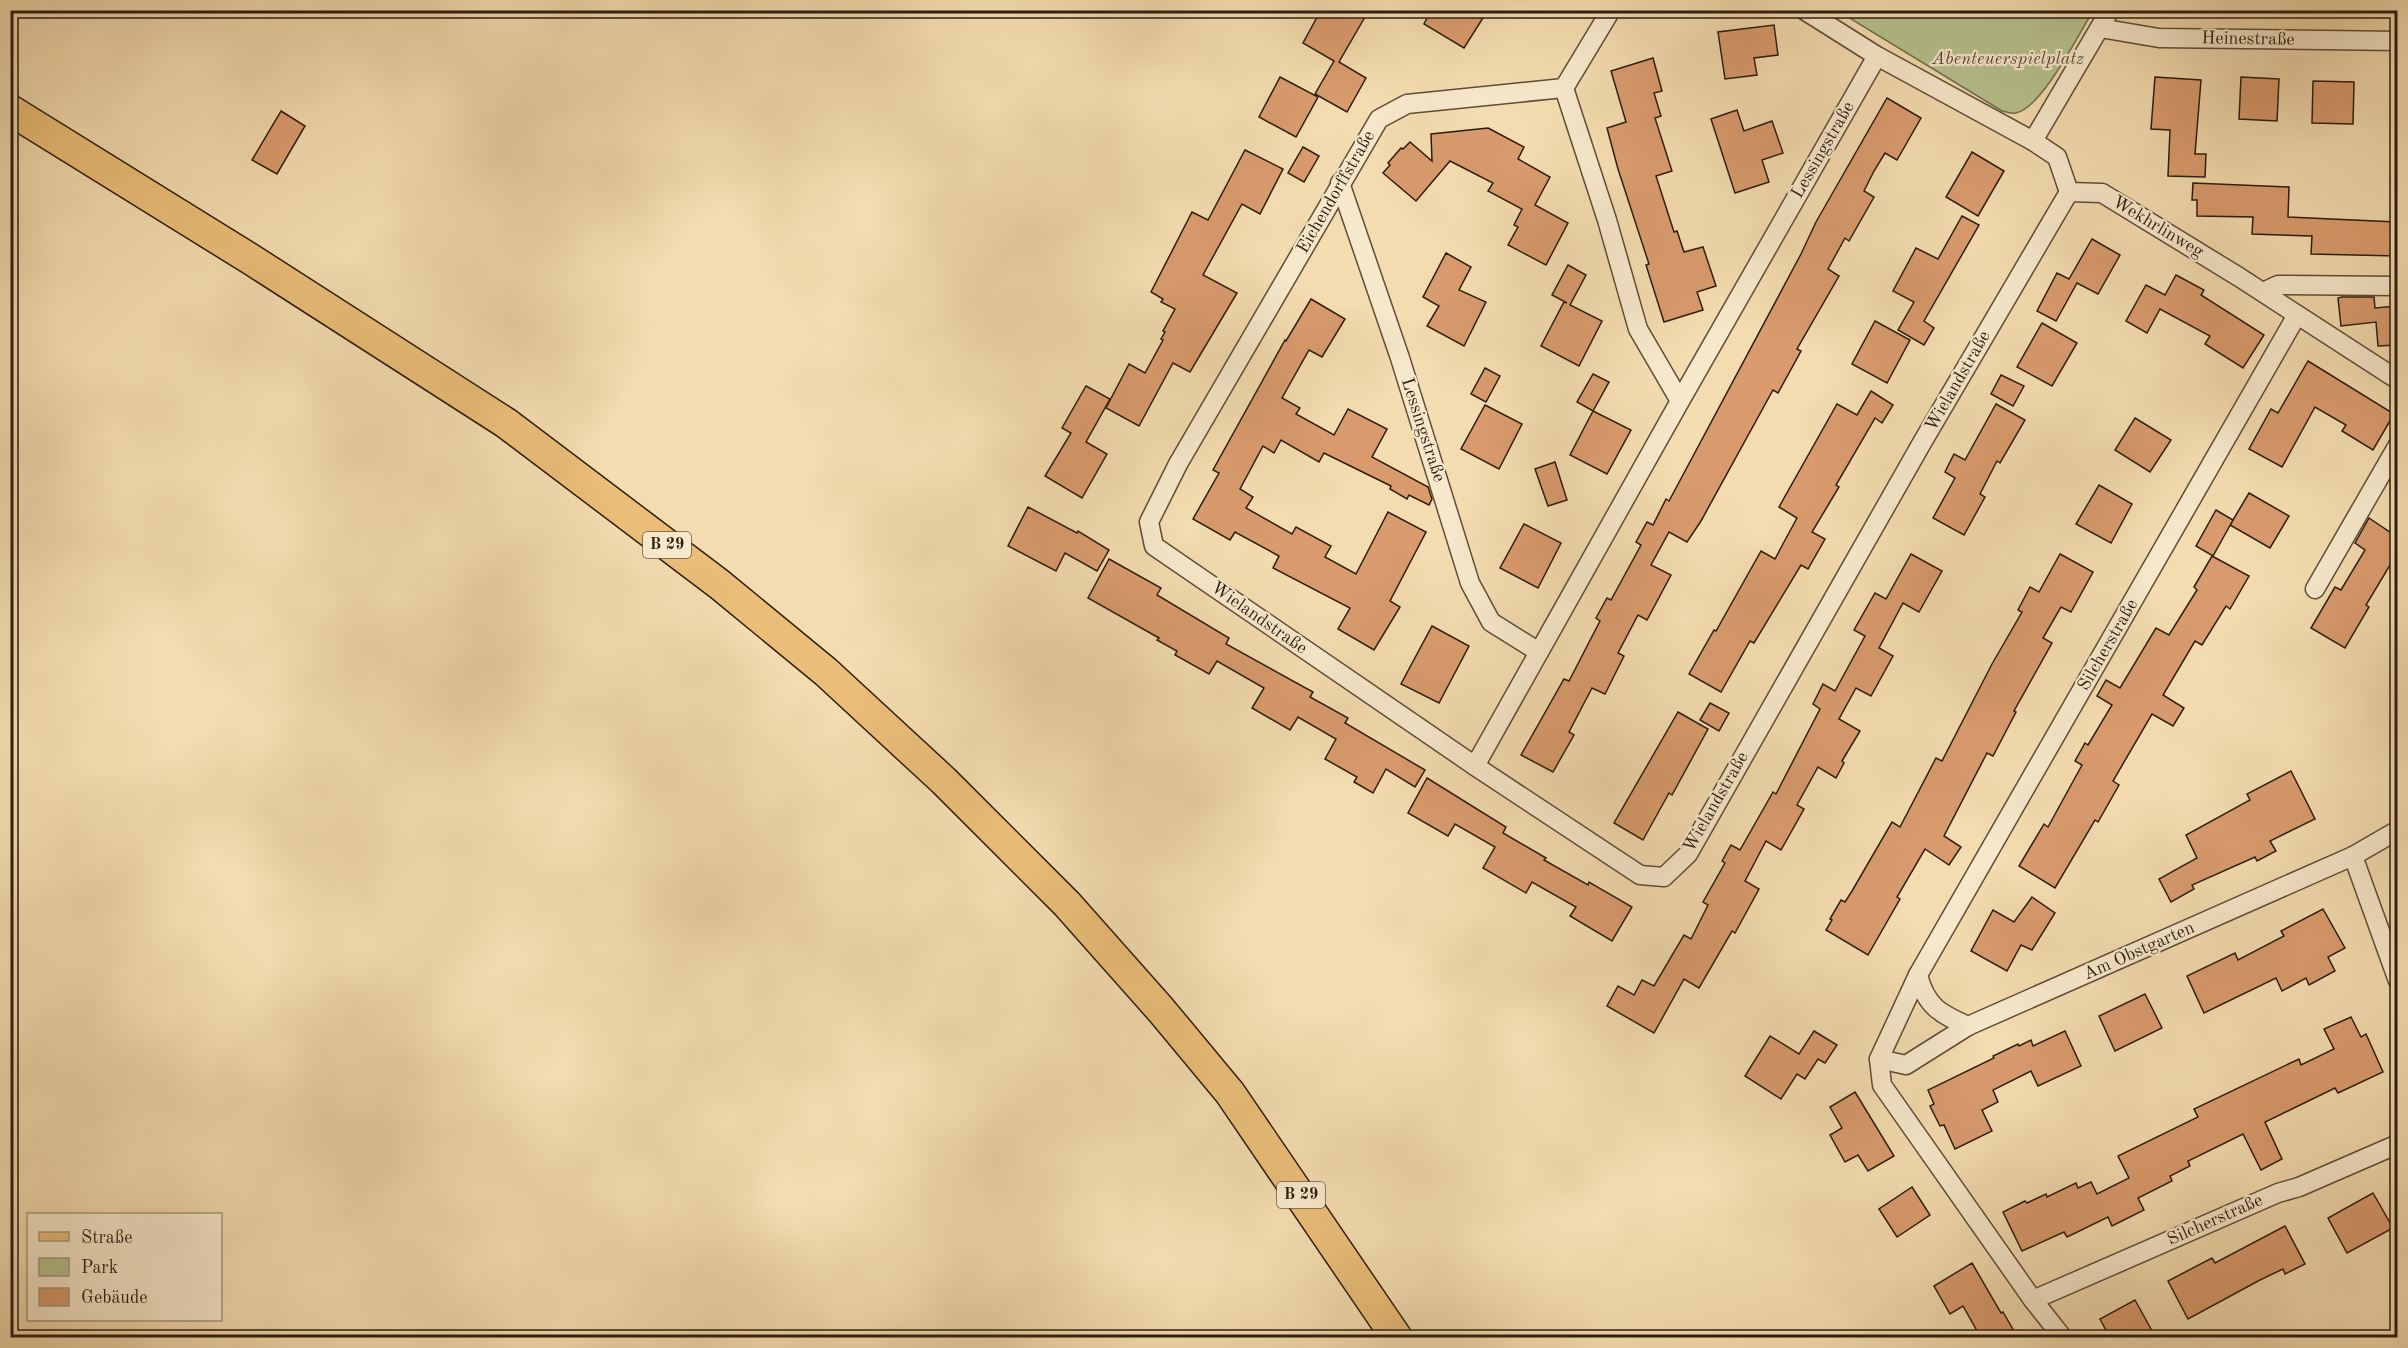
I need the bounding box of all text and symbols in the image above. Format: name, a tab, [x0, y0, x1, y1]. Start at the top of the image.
street label: Heinestraße	[2201, 29, 2295, 49]
park label: Abenteuerspielplatz	[1931, 50, 2084, 68]
street label: Lessingstraße	[1788, 99, 1858, 201]
street label: Eichendorffstraße	[1294, 127, 1378, 257]
street label: Wekhrlinweg	[2109, 193, 2207, 261]
street label: Wielandstraße	[1922, 328, 1994, 434]
street label: Lessingstraße	[1398, 376, 1448, 484]
road number: B 29	[643, 532, 691, 558]
street label: Wielandstraße	[1208, 578, 1310, 658]
street label: Silcherstraße	[2075, 596, 2141, 694]
street label: Wielandstraße	[1680, 749, 1752, 855]
street label: Am Obstgarten	[2081, 918, 2197, 983]
road number: B 29	[1277, 1182, 1325, 1208]
street label: Silcherstraße	[2165, 1191, 2265, 1249]
legend	[27, 1213, 222, 1321]
text: Straße	[81, 1229, 132, 1247]
text: Park	[81, 1259, 118, 1277]
text: Gebäude	[81, 1289, 148, 1307]

